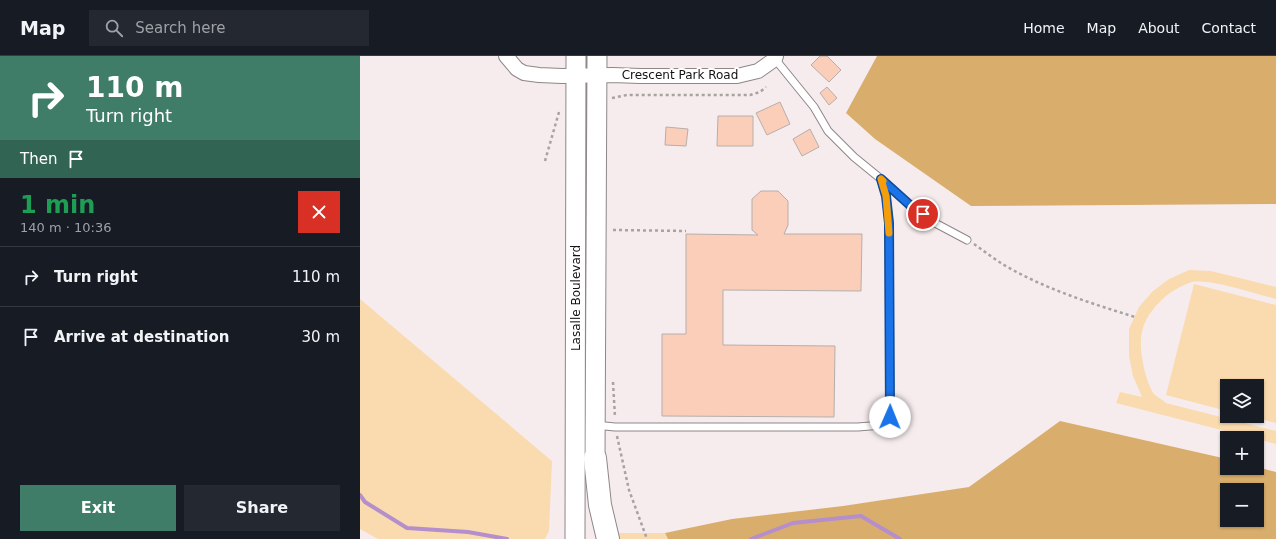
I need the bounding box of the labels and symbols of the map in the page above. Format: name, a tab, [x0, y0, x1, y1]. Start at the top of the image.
street label: Crescent Park Road	[622, 68, 738, 82]
pin	[906, 197, 940, 231]
street label: Lasalle Boulevard	[569, 245, 583, 351]
position arrow	[869, 396, 911, 438]

